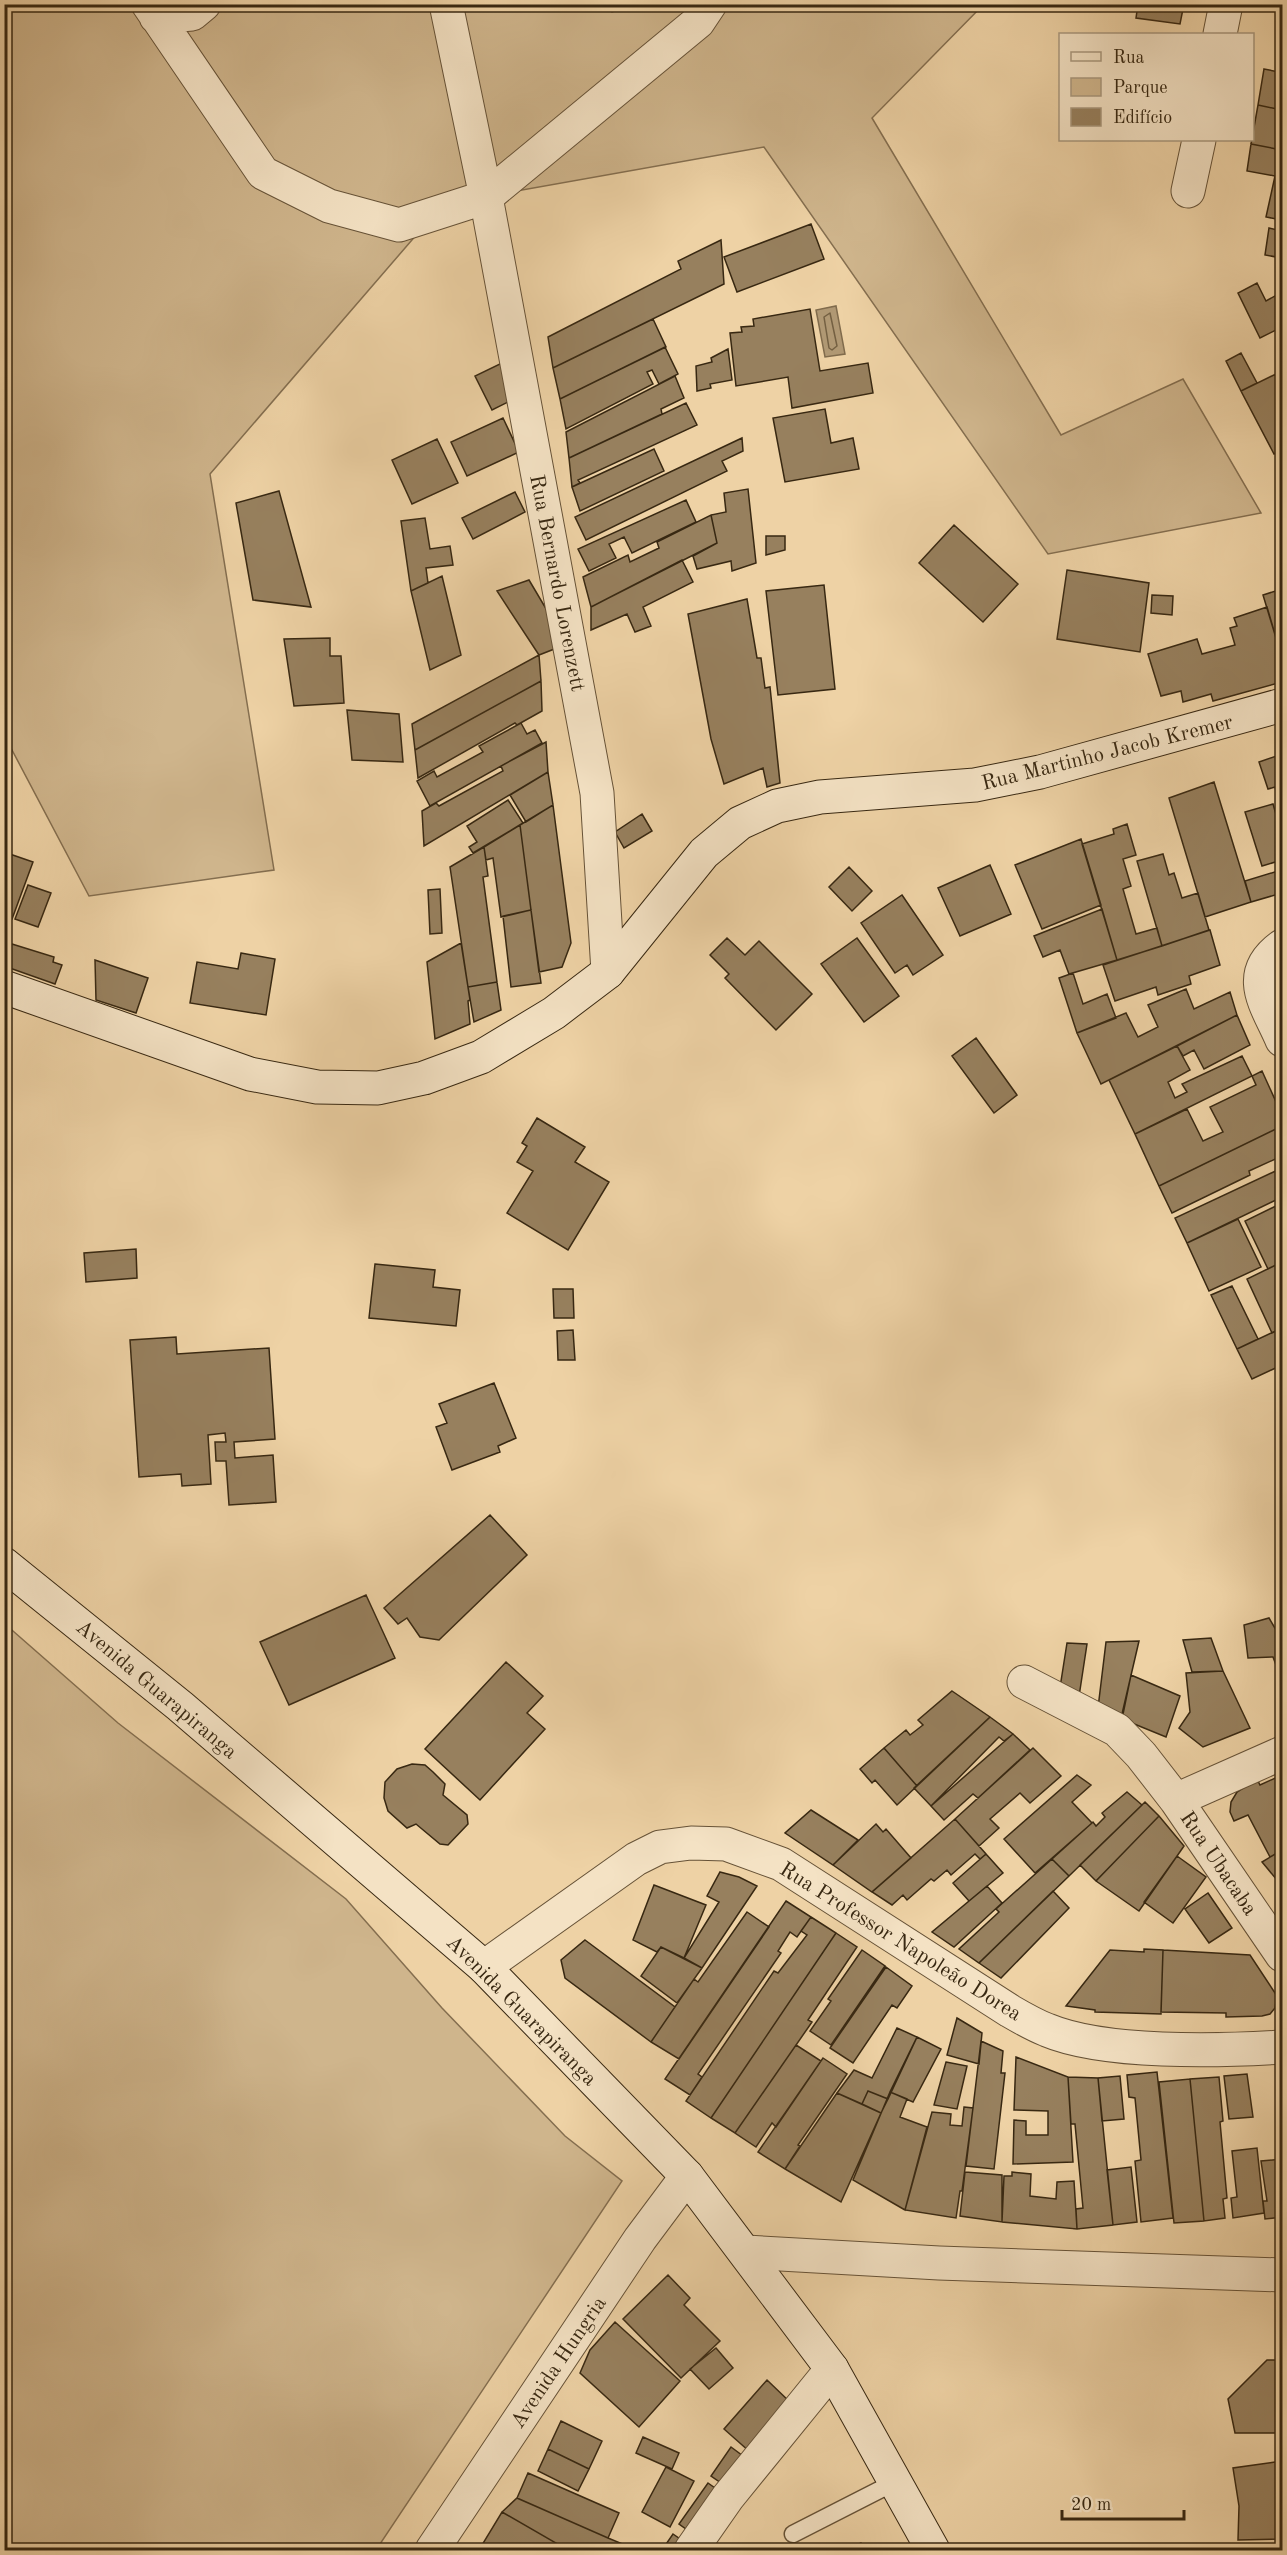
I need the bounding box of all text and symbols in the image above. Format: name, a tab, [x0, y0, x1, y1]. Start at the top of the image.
legend	[1059, 33, 1254, 141]
text: Rua	[1113, 49, 1144, 67]
text: Parque	[1113, 79, 1168, 97]
text: Edifício	[1113, 109, 1172, 127]
street label: Rua Bernardo Lorenzett	[525, 473, 588, 694]
street label: Rua Martinho Jacob Kremer	[980, 712, 1236, 795]
street label: Avenida Guarapiranga	[72, 1617, 241, 1763]
street label: Rua Ubacaba	[1175, 1808, 1260, 1920]
street label: Rua Professor Napoleão Dorea	[776, 1859, 1025, 2026]
street label: Avenida Guarapiranga	[442, 1932, 600, 2090]
street label: Avenida Hungria	[508, 2293, 611, 2432]
scale bar	[1062, 2483, 1184, 2521]
text: 20 m	[1071, 2496, 1111, 2514]

